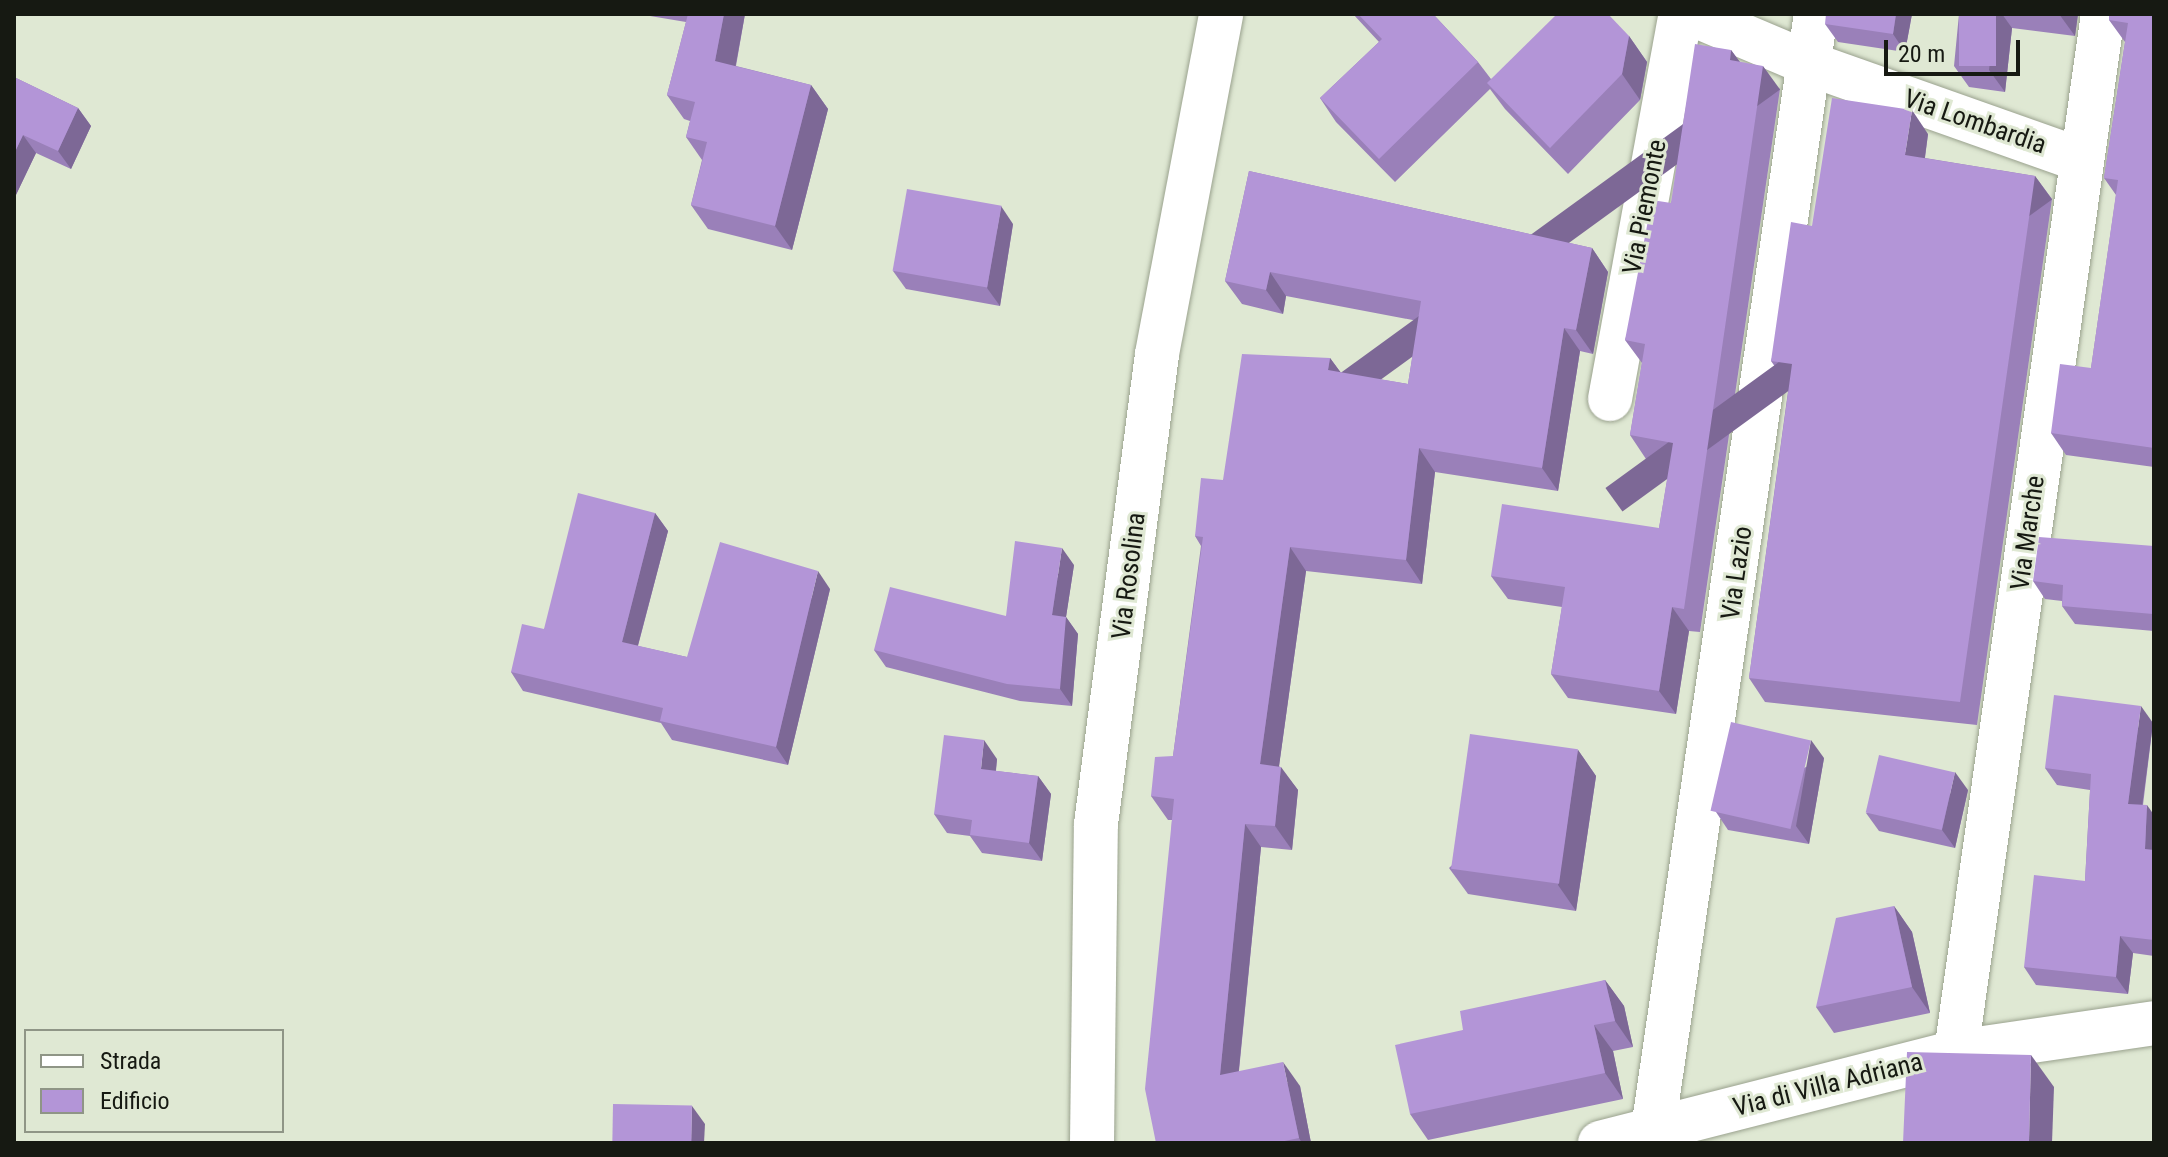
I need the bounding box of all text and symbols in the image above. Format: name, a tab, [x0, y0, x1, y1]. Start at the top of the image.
scale bar	[1888, 24, 2024, 74]
text: 20 m	[1898, 40, 1945, 68]
street label: Via Lombardia	[1900, 83, 2050, 161]
street label: Via Piemonte	[1617, 137, 1673, 277]
street label: Via Marche	[2005, 474, 2051, 592]
street label: Via Rosolina	[1106, 511, 1152, 641]
street label: Via Lazio	[1715, 524, 1759, 622]
legend	[24, 1029, 284, 1133]
street label: Via di Villa Adriana	[1730, 1046, 1926, 1124]
text: Strada	[100, 1047, 161, 1075]
text: Edificio	[100, 1087, 170, 1115]

